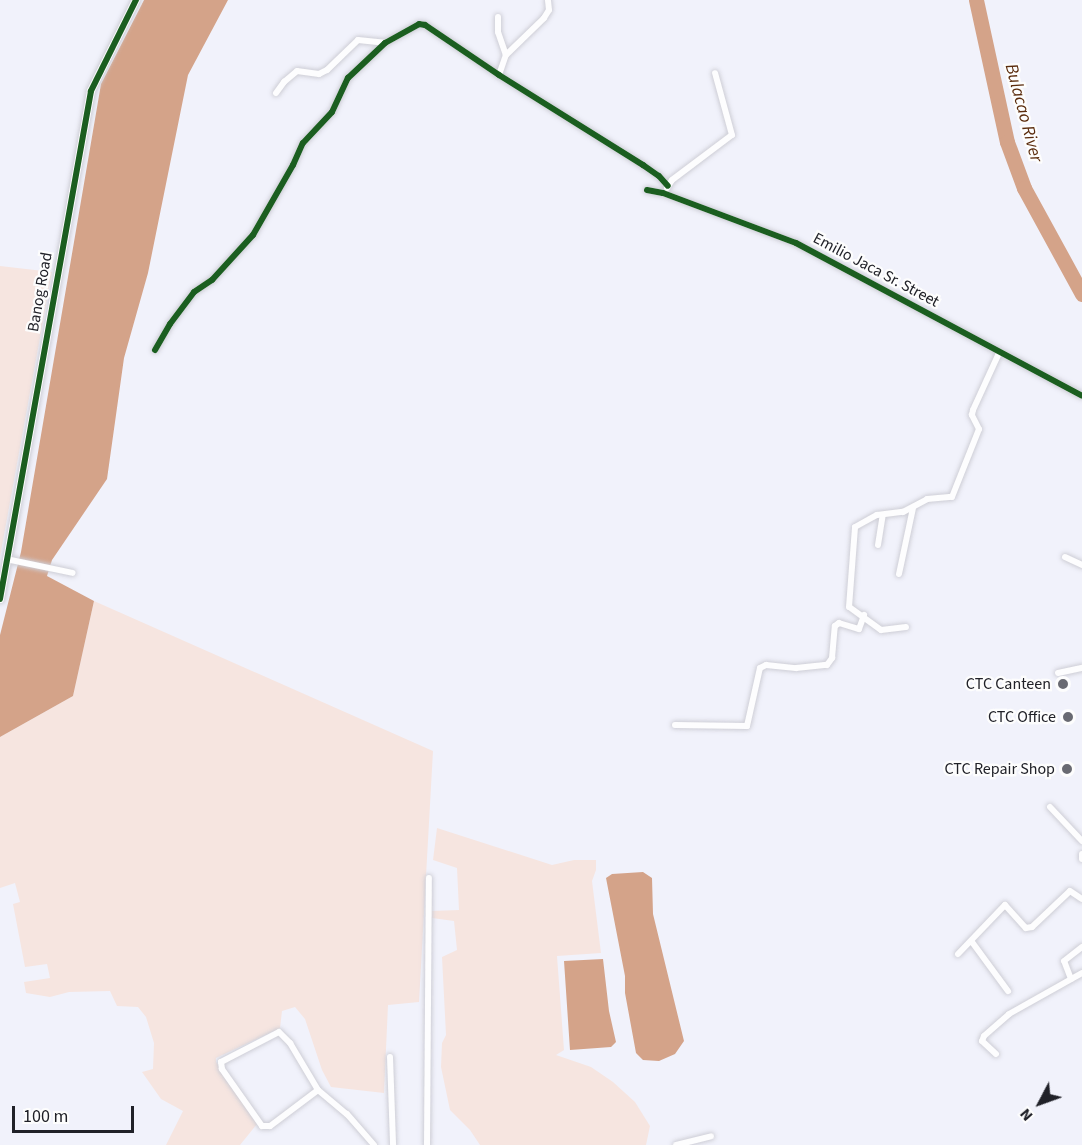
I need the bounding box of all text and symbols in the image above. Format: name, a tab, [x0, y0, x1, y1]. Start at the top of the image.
water label: Bulacao River	[1000, 61, 1046, 165]
street label: Emilio Jaca Sr. Street	[810, 229, 942, 311]
street label: Banog Road	[24, 251, 56, 333]
place label: CTC Canteen	[966, 674, 1051, 694]
marker: CTC Canteen	[1056, 677, 1070, 691]
place label: CTC Office	[988, 707, 1056, 727]
marker: CTC Office	[1061, 710, 1075, 724]
place label: CTC Repair Shop	[945, 759, 1055, 779]
marker: CTC Repair Shop	[1060, 762, 1074, 776]
north arrow	[1010, 1073, 1070, 1133]
scale bar	[15, 1094, 136, 1132]
text: 100 m	[23, 1104, 68, 1129]
text: N	[1015, 1104, 1038, 1126]

